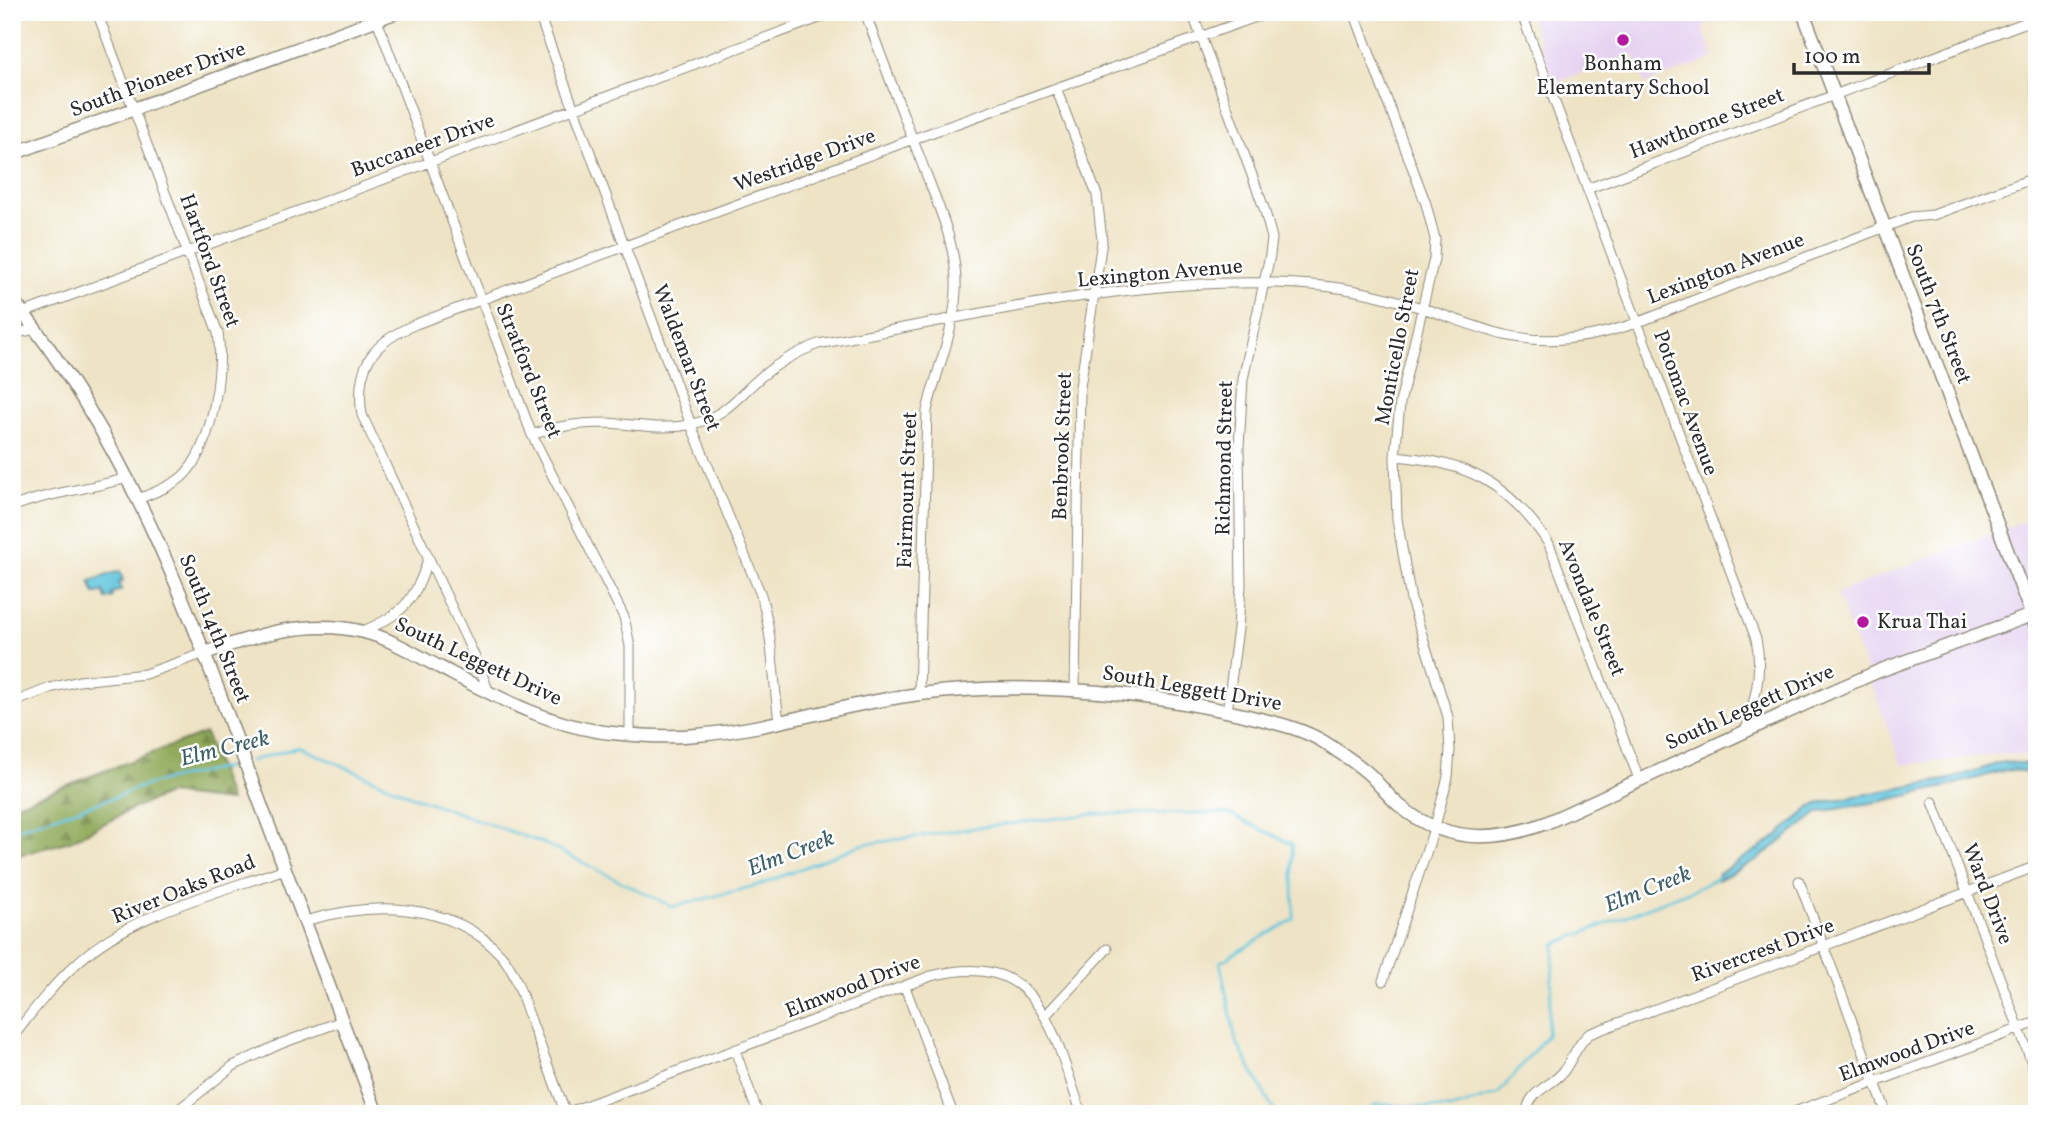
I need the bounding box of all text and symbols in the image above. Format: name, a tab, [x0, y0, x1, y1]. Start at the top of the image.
marker: Bonham Elementary School	[1615, 32, 1631, 48]
scale bar	[1794, 32, 1928, 76]
street label: South Pioneer Drive	[66, 35, 250, 125]
text: 100 m	[1804, 43, 1861, 72]
place label: Bonham Elementary School	[1537, 50, 1709, 103]
street label: Hawthorne Street	[1625, 81, 1789, 167]
street label: Buccaneer Drive	[347, 107, 499, 185]
street label: Westridge Drive	[730, 122, 880, 200]
street label: Hartford Street	[171, 190, 247, 332]
street label: Lexington Avenue	[1643, 226, 1809, 312]
street label: South 7th Street	[1898, 240, 1978, 388]
street label: Lexington Avenue	[1076, 252, 1244, 296]
street label: Monticello Street	[1369, 266, 1427, 428]
street label: Waldemar Street	[645, 280, 727, 436]
street label: Stratford Street	[488, 299, 568, 443]
street label: Potomac Avenue	[1645, 326, 1725, 480]
street label: Benbrook Street	[1046, 371, 1080, 521]
street label: Richmond Street	[1209, 380, 1241, 536]
street label: Fairmount Street	[891, 411, 925, 569]
street label: Avondale Street	[1550, 535, 1632, 681]
street label: South 14th Street	[171, 550, 257, 708]
place label: Krua Thai	[1877, 608, 1967, 637]
street label: South Leggett Drive	[389, 610, 567, 714]
marker: Krua Thai	[1855, 614, 1871, 630]
street label: South Leggett Drive	[1661, 658, 1839, 758]
street label: South Leggett Drive	[1100, 659, 1284, 719]
water label: Elm Creek	[177, 722, 273, 776]
water label: Elm Creek	[743, 823, 840, 885]
street label: Ward Drive	[1954, 839, 2020, 949]
street label: River Oaks Road	[108, 848, 260, 932]
water label: Elm Creek	[1600, 858, 1696, 922]
street label: Rivercrest Drive	[1687, 912, 1839, 990]
street label: Elmwood Drive	[781, 948, 925, 1026]
street label: Elmwood Drive	[1835, 1014, 1979, 1090]

